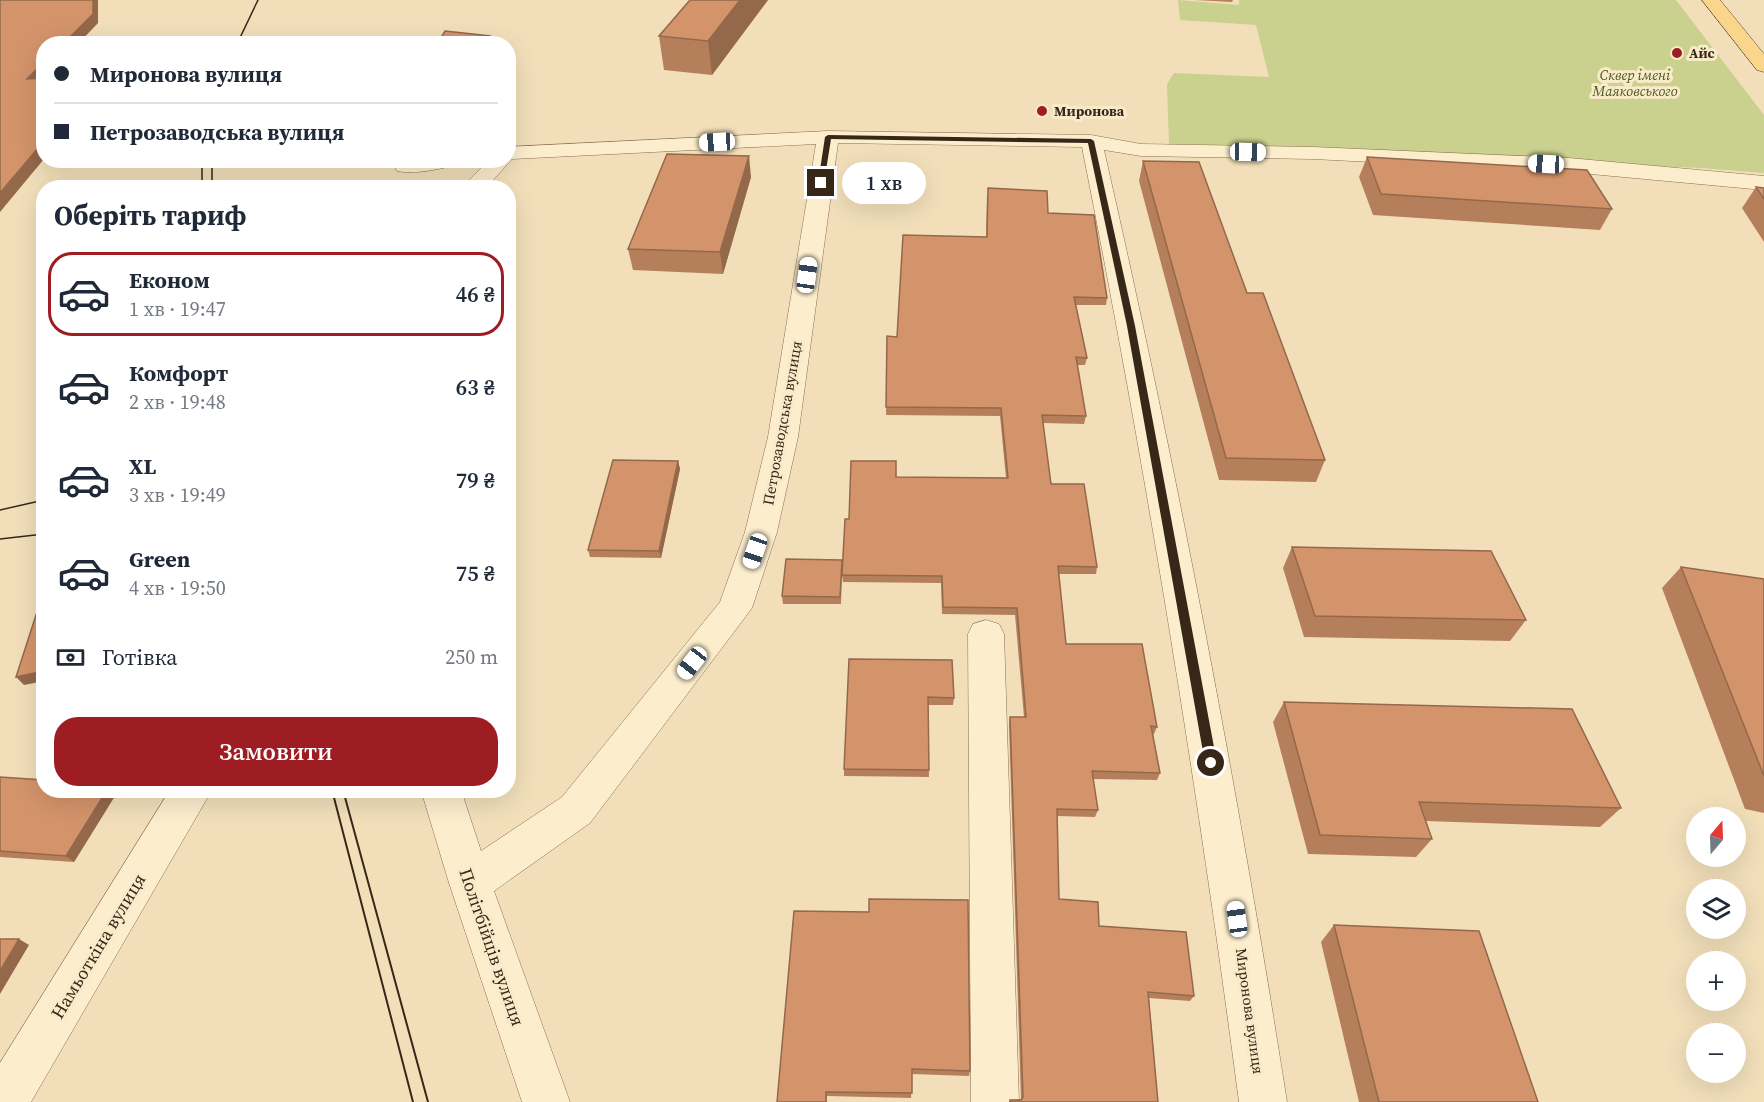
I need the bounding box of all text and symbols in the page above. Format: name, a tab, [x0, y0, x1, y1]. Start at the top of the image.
place label: Айс	[1689, 43, 1715, 63]
marker: Айс	[1670, 46, 1684, 60]
text: Миронова вулиця	[90, 59, 282, 89]
park label: Сквер імені Маяковського	[1592, 65, 1678, 101]
place label: Миронова	[1054, 101, 1125, 121]
marker: Миронова	[1035, 104, 1049, 118]
text: Петрозаводська вулиця	[90, 117, 344, 147]
car	[699, 132, 735, 152]
car	[1230, 143, 1266, 161]
car	[1528, 154, 1564, 174]
callout: 1 хв	[842, 162, 926, 204]
route end	[807, 169, 834, 196]
text: 1 хв	[866, 169, 902, 197]
text: Оберіть тариф	[54, 197, 246, 234]
car	[796, 256, 818, 294]
text: Економ	[129, 265, 210, 295]
icon: car	[57, 267, 111, 321]
text: 46 ₴	[456, 279, 495, 309]
text: 1 хв · 19:47	[129, 295, 226, 323]
street label: Петрозаводська вулиця	[757, 339, 807, 507]
text: Комфорт	[129, 358, 228, 388]
icon: car	[57, 360, 111, 414]
text: 63 ₴	[456, 372, 495, 402]
text: 2 хв · 19:48	[129, 388, 226, 416]
text: XL	[129, 451, 156, 481]
icon: car	[57, 453, 111, 507]
text: 79 ₴	[456, 465, 495, 495]
text: 3 хв · 19:49	[129, 481, 226, 509]
car	[741, 531, 769, 571]
text: Green	[129, 544, 190, 574]
icon: car	[57, 546, 111, 600]
text: 75 ₴	[456, 558, 495, 588]
text: 4 хв · 19:50	[129, 574, 226, 602]
icon: cash	[54, 641, 87, 674]
text: Готівка	[102, 642, 177, 672]
text: 250 m	[445, 643, 498, 671]
car	[674, 643, 710, 683]
button: Замовити	[54, 717, 498, 786]
route start	[1197, 749, 1224, 776]
north arrow	[1686, 807, 1746, 867]
map controls	[1686, 807, 1746, 1083]
street label: Політбійців вулиця	[453, 865, 531, 1029]
street label: Намьоткіна вулиця	[45, 869, 151, 1023]
button: layers	[1686, 879, 1746, 939]
car	[1226, 900, 1248, 938]
street label: Миронова вулиця	[1231, 947, 1269, 1075]
button: +	[1686, 951, 1746, 1011]
button: −	[1686, 1023, 1746, 1083]

